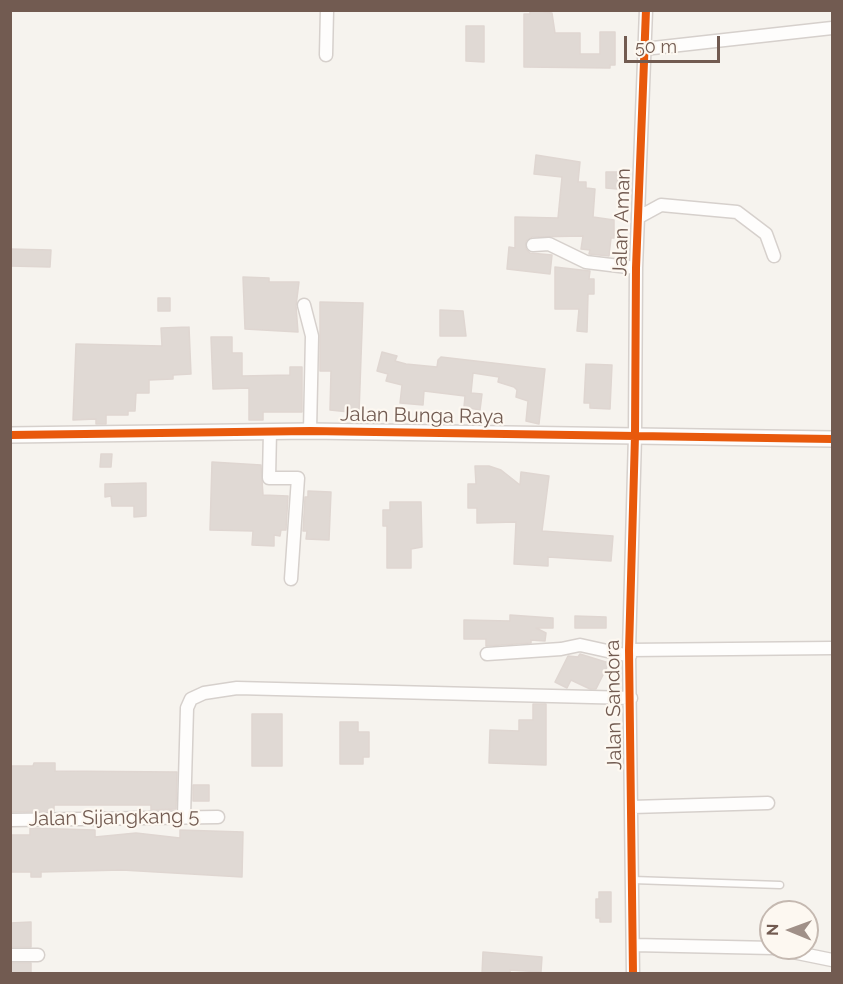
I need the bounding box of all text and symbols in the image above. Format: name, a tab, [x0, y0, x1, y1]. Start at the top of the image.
scale bar	[627, 24, 723, 62]
text: 50 m	[635, 36, 677, 57]
street label: Jalan Aman	[608, 168, 636, 276]
street label: Jalan Bunga Raya	[340, 403, 504, 429]
street label: Jalan Sandora	[601, 640, 627, 770]
street label: Jalan Sijangkang 5	[28, 805, 200, 831]
north arrow	[759, 900, 819, 960]
text: N	[763, 923, 782, 936]

